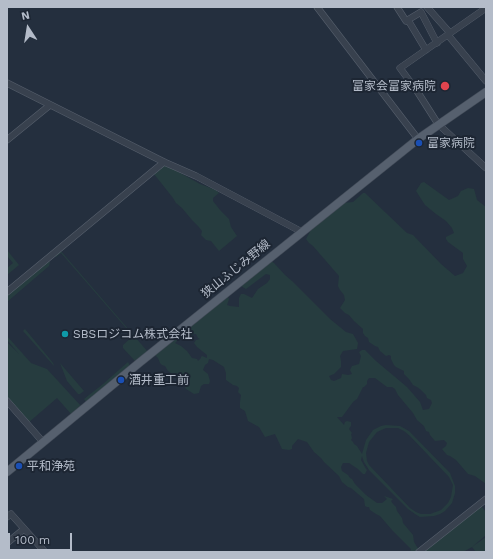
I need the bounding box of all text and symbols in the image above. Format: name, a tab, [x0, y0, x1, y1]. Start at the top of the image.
north arrow	[8, 8, 48, 48]
text: N	[20, 9, 31, 23]
place label: 富家会富家病院	[352, 79, 436, 93]
marker: 富家会富家病院	[439, 80, 451, 92]
place label: 富家病院	[427, 136, 475, 150]
marker: 富家病院	[414, 138, 424, 148]
street label: 狭山ふじみ野線	[199, 237, 273, 301]
place label: SBSロジコム株式会社	[73, 327, 192, 341]
marker: SBSロジコム株式会社	[60, 329, 70, 339]
place label: 酒井重工前	[129, 373, 189, 387]
marker: 酒井重工前	[116, 375, 126, 385]
place label: 平和浄苑	[27, 459, 75, 473]
marker: 平和浄苑	[14, 461, 24, 471]
scale bar	[10, 525, 74, 551]
text: 100 m	[15, 533, 50, 547]

